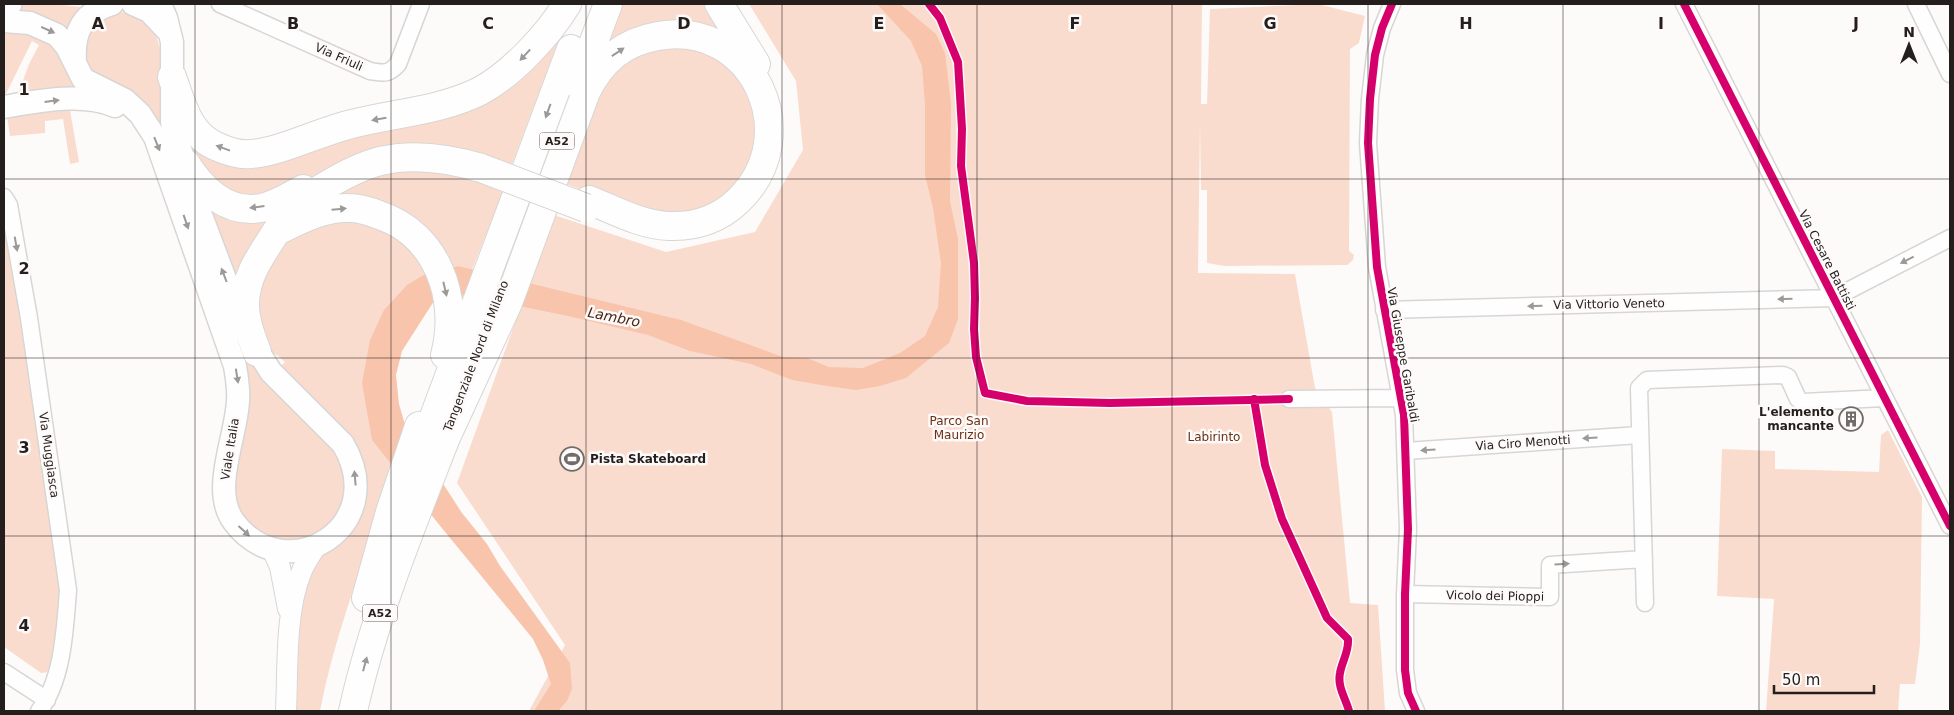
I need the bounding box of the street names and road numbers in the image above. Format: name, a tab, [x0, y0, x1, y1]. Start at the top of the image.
street label: Via Friuli	[313, 40, 365, 74]
road number: A52	[540, 132, 574, 150]
street label: Via Cesare Battisti	[1796, 208, 1858, 312]
street label: Tangenziale Nord di Milano	[440, 278, 511, 435]
street label: Via Giuseppe Garibaldi	[1384, 286, 1422, 424]
street label: Via Vittorio Veneto	[1553, 296, 1665, 312]
street label: Via Muggiasca	[36, 411, 62, 499]
street label: Viale Italia	[218, 417, 242, 481]
street label: Via Ciro Menotti	[1475, 433, 1571, 453]
street label: Vicolo dei Pioppi	[1446, 588, 1544, 604]
road number: A52	[362, 604, 398, 622]

